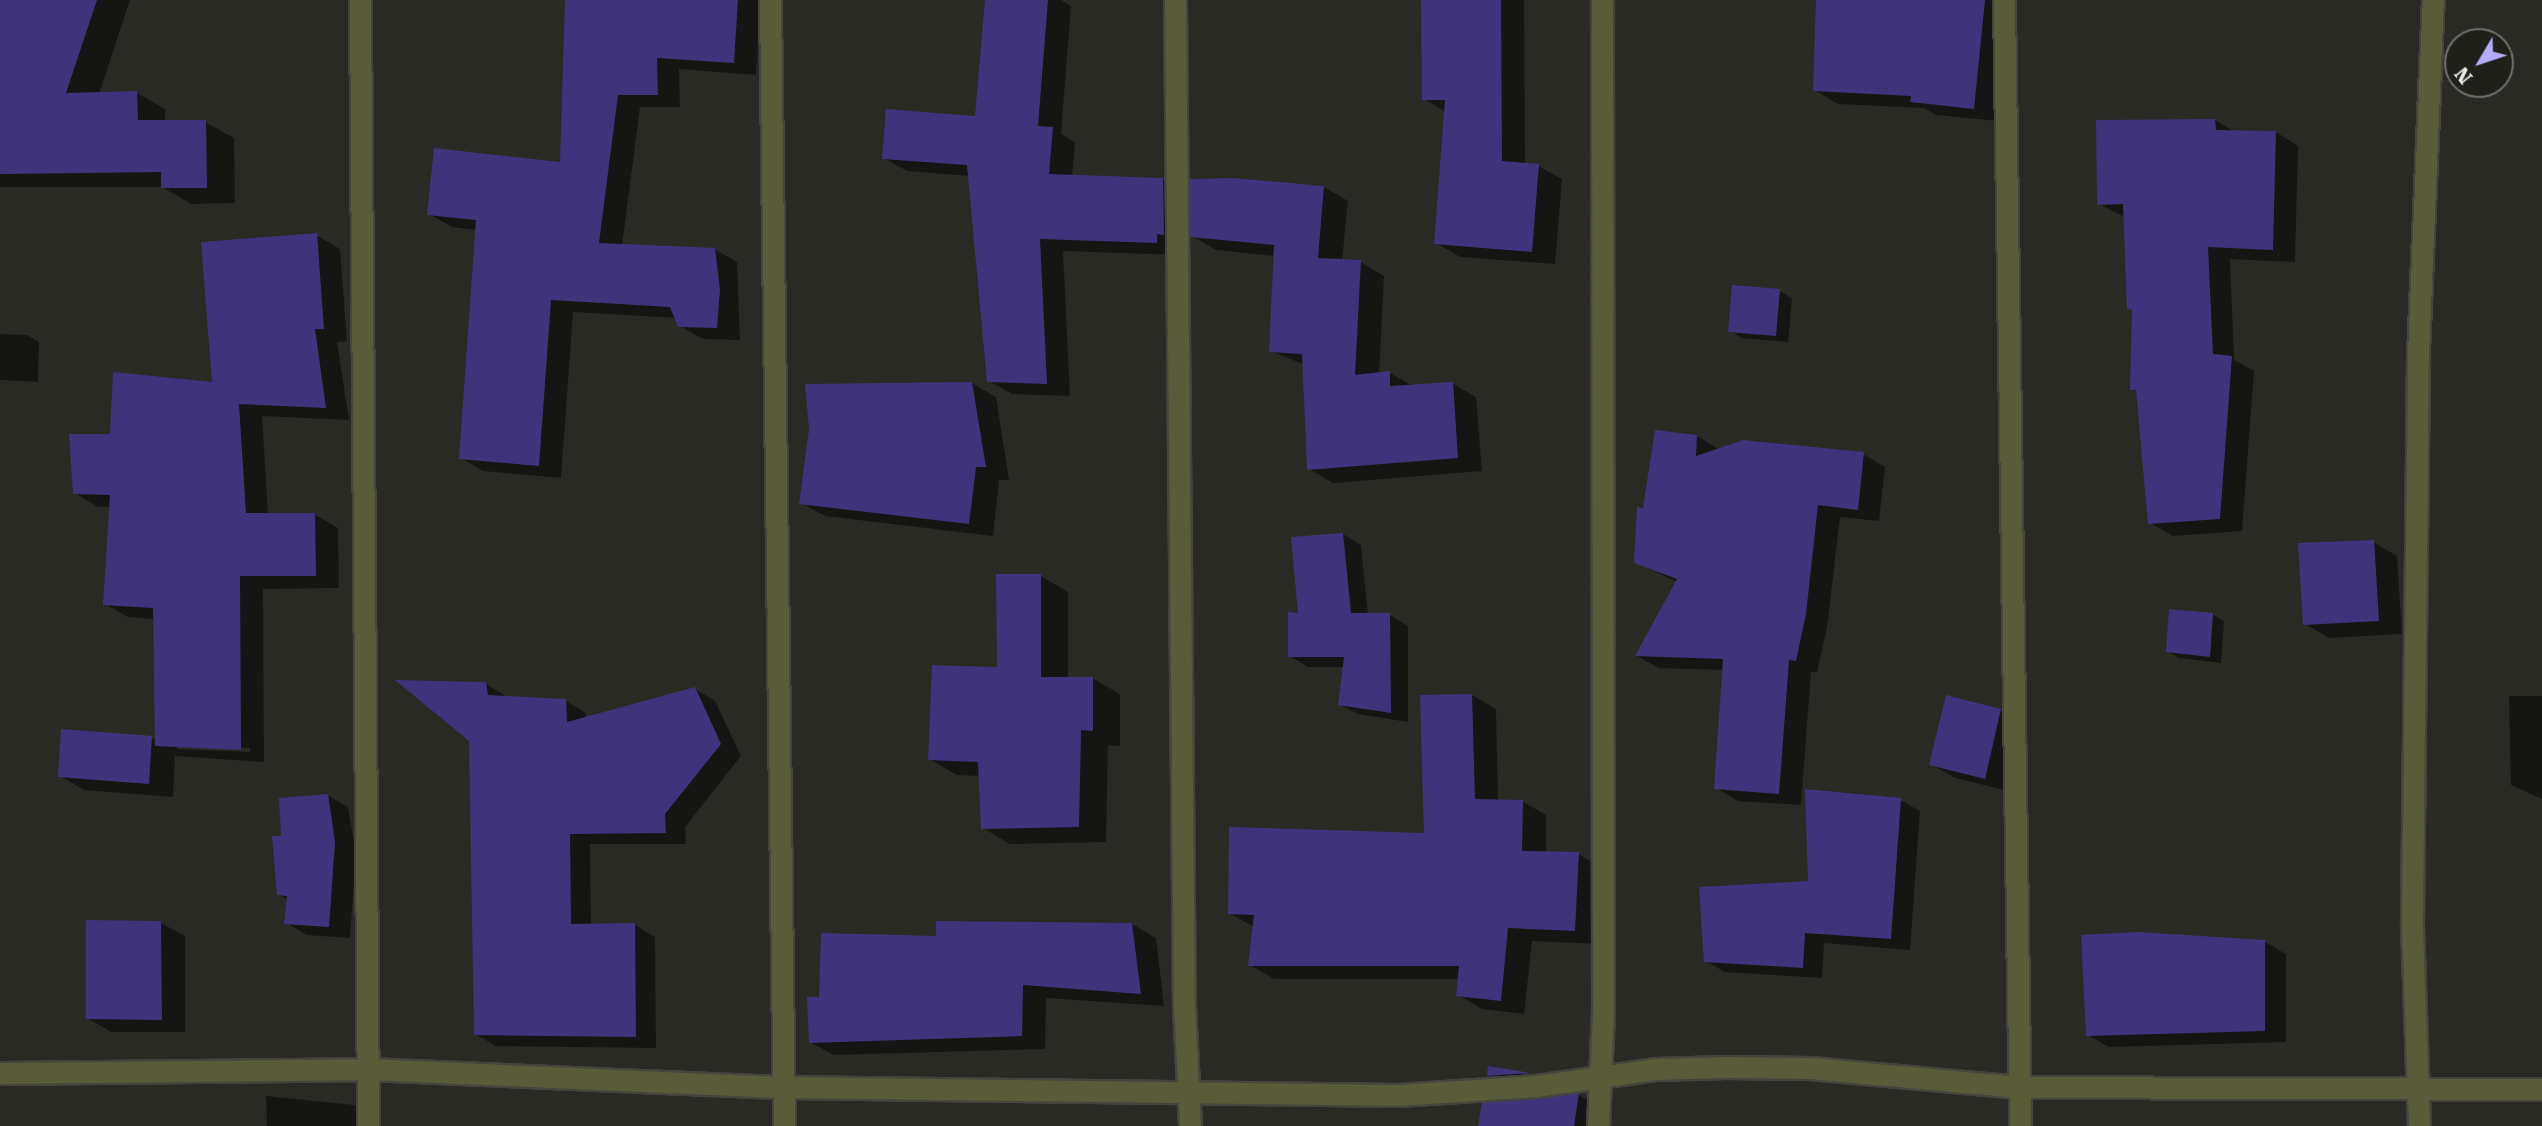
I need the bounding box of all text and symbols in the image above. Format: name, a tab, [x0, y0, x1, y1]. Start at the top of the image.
north arrow	[2444, 28, 2514, 98]
text: N	[2450, 62, 2477, 88]

